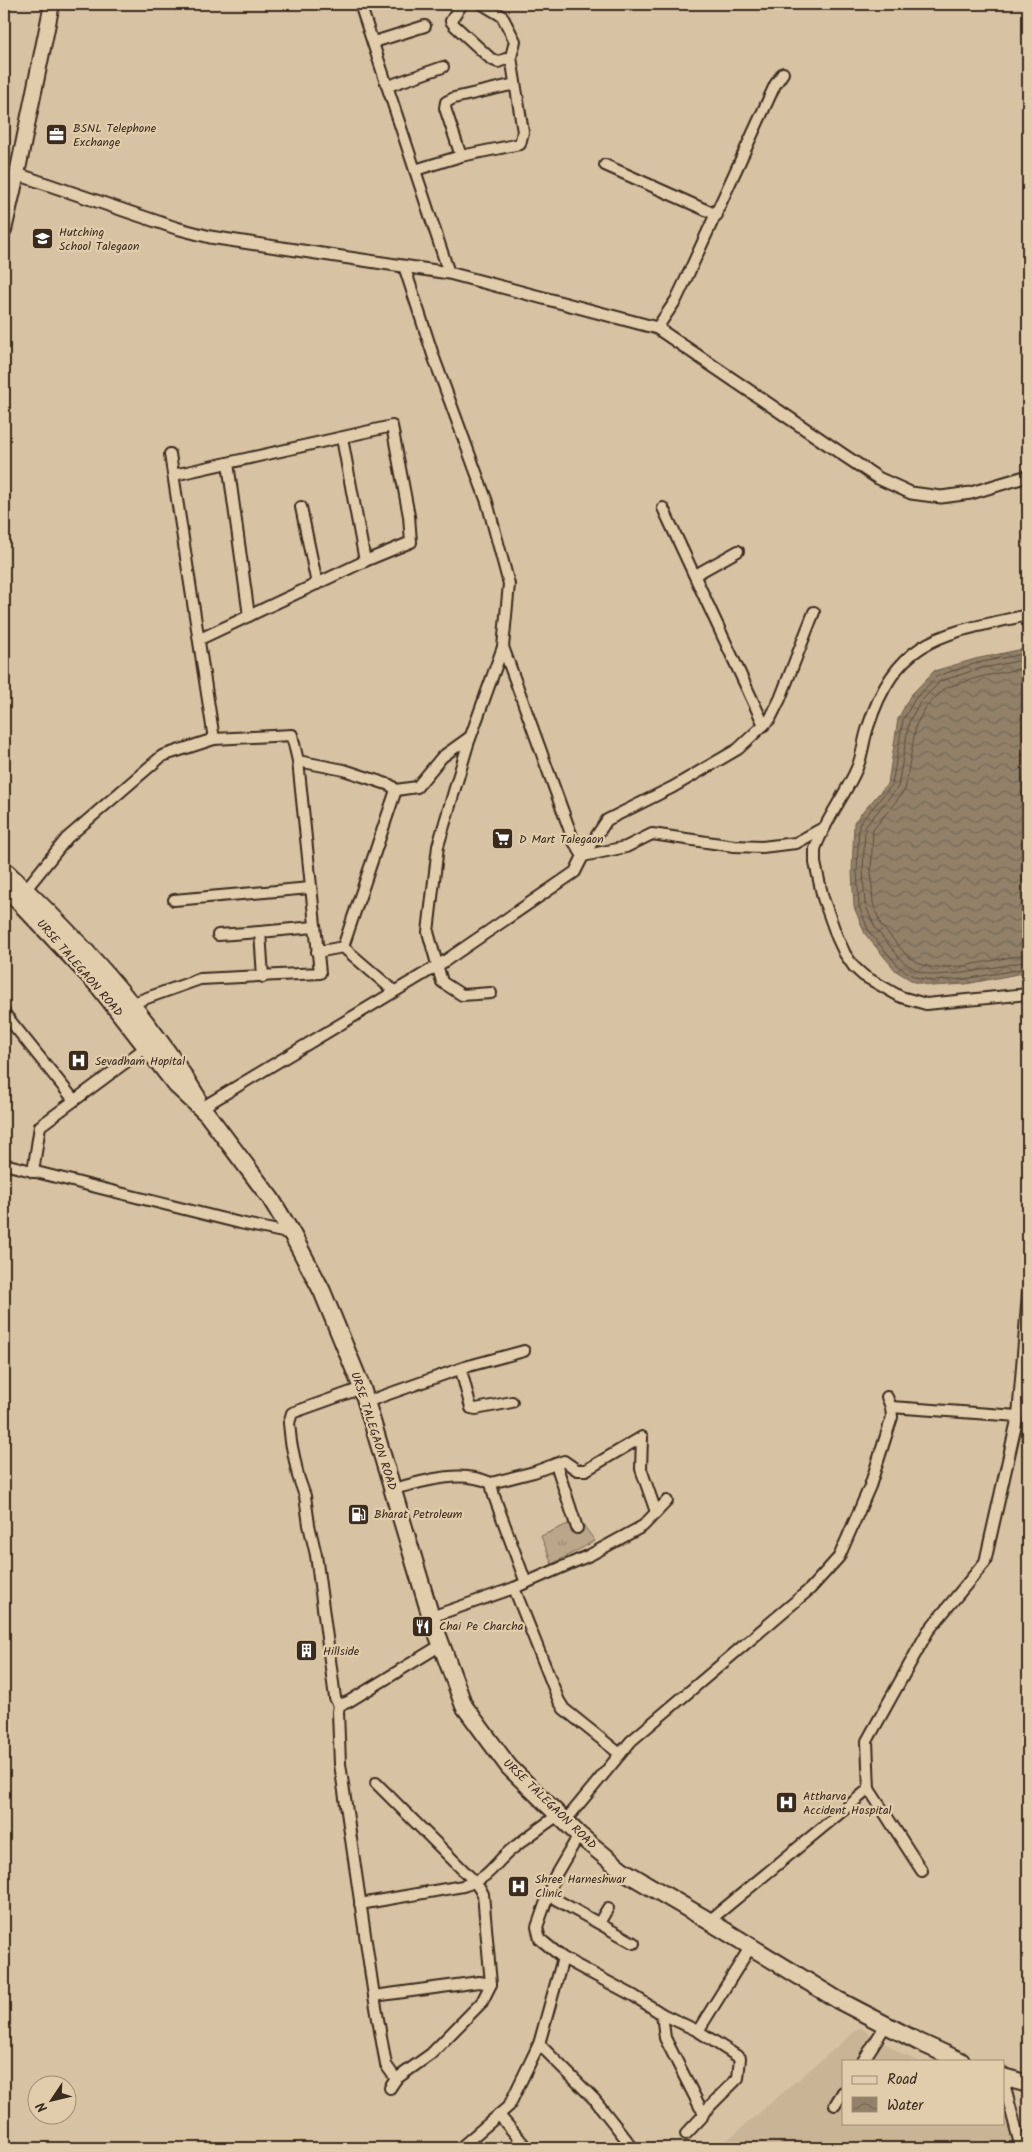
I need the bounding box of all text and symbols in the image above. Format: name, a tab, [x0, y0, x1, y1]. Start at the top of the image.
place label: BSNL Telephone Exchange	[73, 119, 157, 152]
office icon: BSNL Telephone Exchange	[45, 123, 69, 147]
place label: Hutching School Talegaon	[59, 223, 139, 256]
school or university icon: Hutching School Talegaon	[31, 227, 55, 251]
supermarket icon: D Mart Talegaon	[491, 827, 515, 851]
place label: D Mart Talegaon	[519, 830, 604, 849]
street label: URSE TALEGAON ROAD	[32, 915, 128, 1022]
hospital icon: Sevadham Hopital	[67, 1049, 91, 1073]
place label: Sevadham Hopital	[95, 1052, 185, 1071]
street label: URSE TALEGAON ROAD	[345, 1369, 402, 1493]
fuel station icon: Bharat Petroleum	[346, 1502, 370, 1526]
place label: Bharat Petroleum	[374, 1505, 463, 1524]
restaurant icon: Chai Pe Charcha	[411, 1614, 435, 1638]
place label: Chai Pe Charcha	[439, 1617, 524, 1636]
building icon: Hillside	[295, 1639, 319, 1663]
place label: Hillside	[323, 1642, 360, 1661]
street label: URSE TALEGAON ROAD	[498, 1754, 601, 1854]
place label: Attharva Accident Hospital	[803, 1787, 892, 1820]
hospital icon: Attharva Accident Hospital	[775, 1791, 799, 1815]
place label: Shree Harneshwar Clinic	[535, 1870, 627, 1903]
hospital icon: Shree Harneshwar Clinic	[507, 1874, 531, 1898]
legend	[842, 2060, 1004, 2124]
text: Road	[887, 2068, 918, 2092]
north arrow	[28, 2074, 78, 2124]
text: Water	[887, 2094, 924, 2118]
text: N	[31, 2097, 54, 2117]

